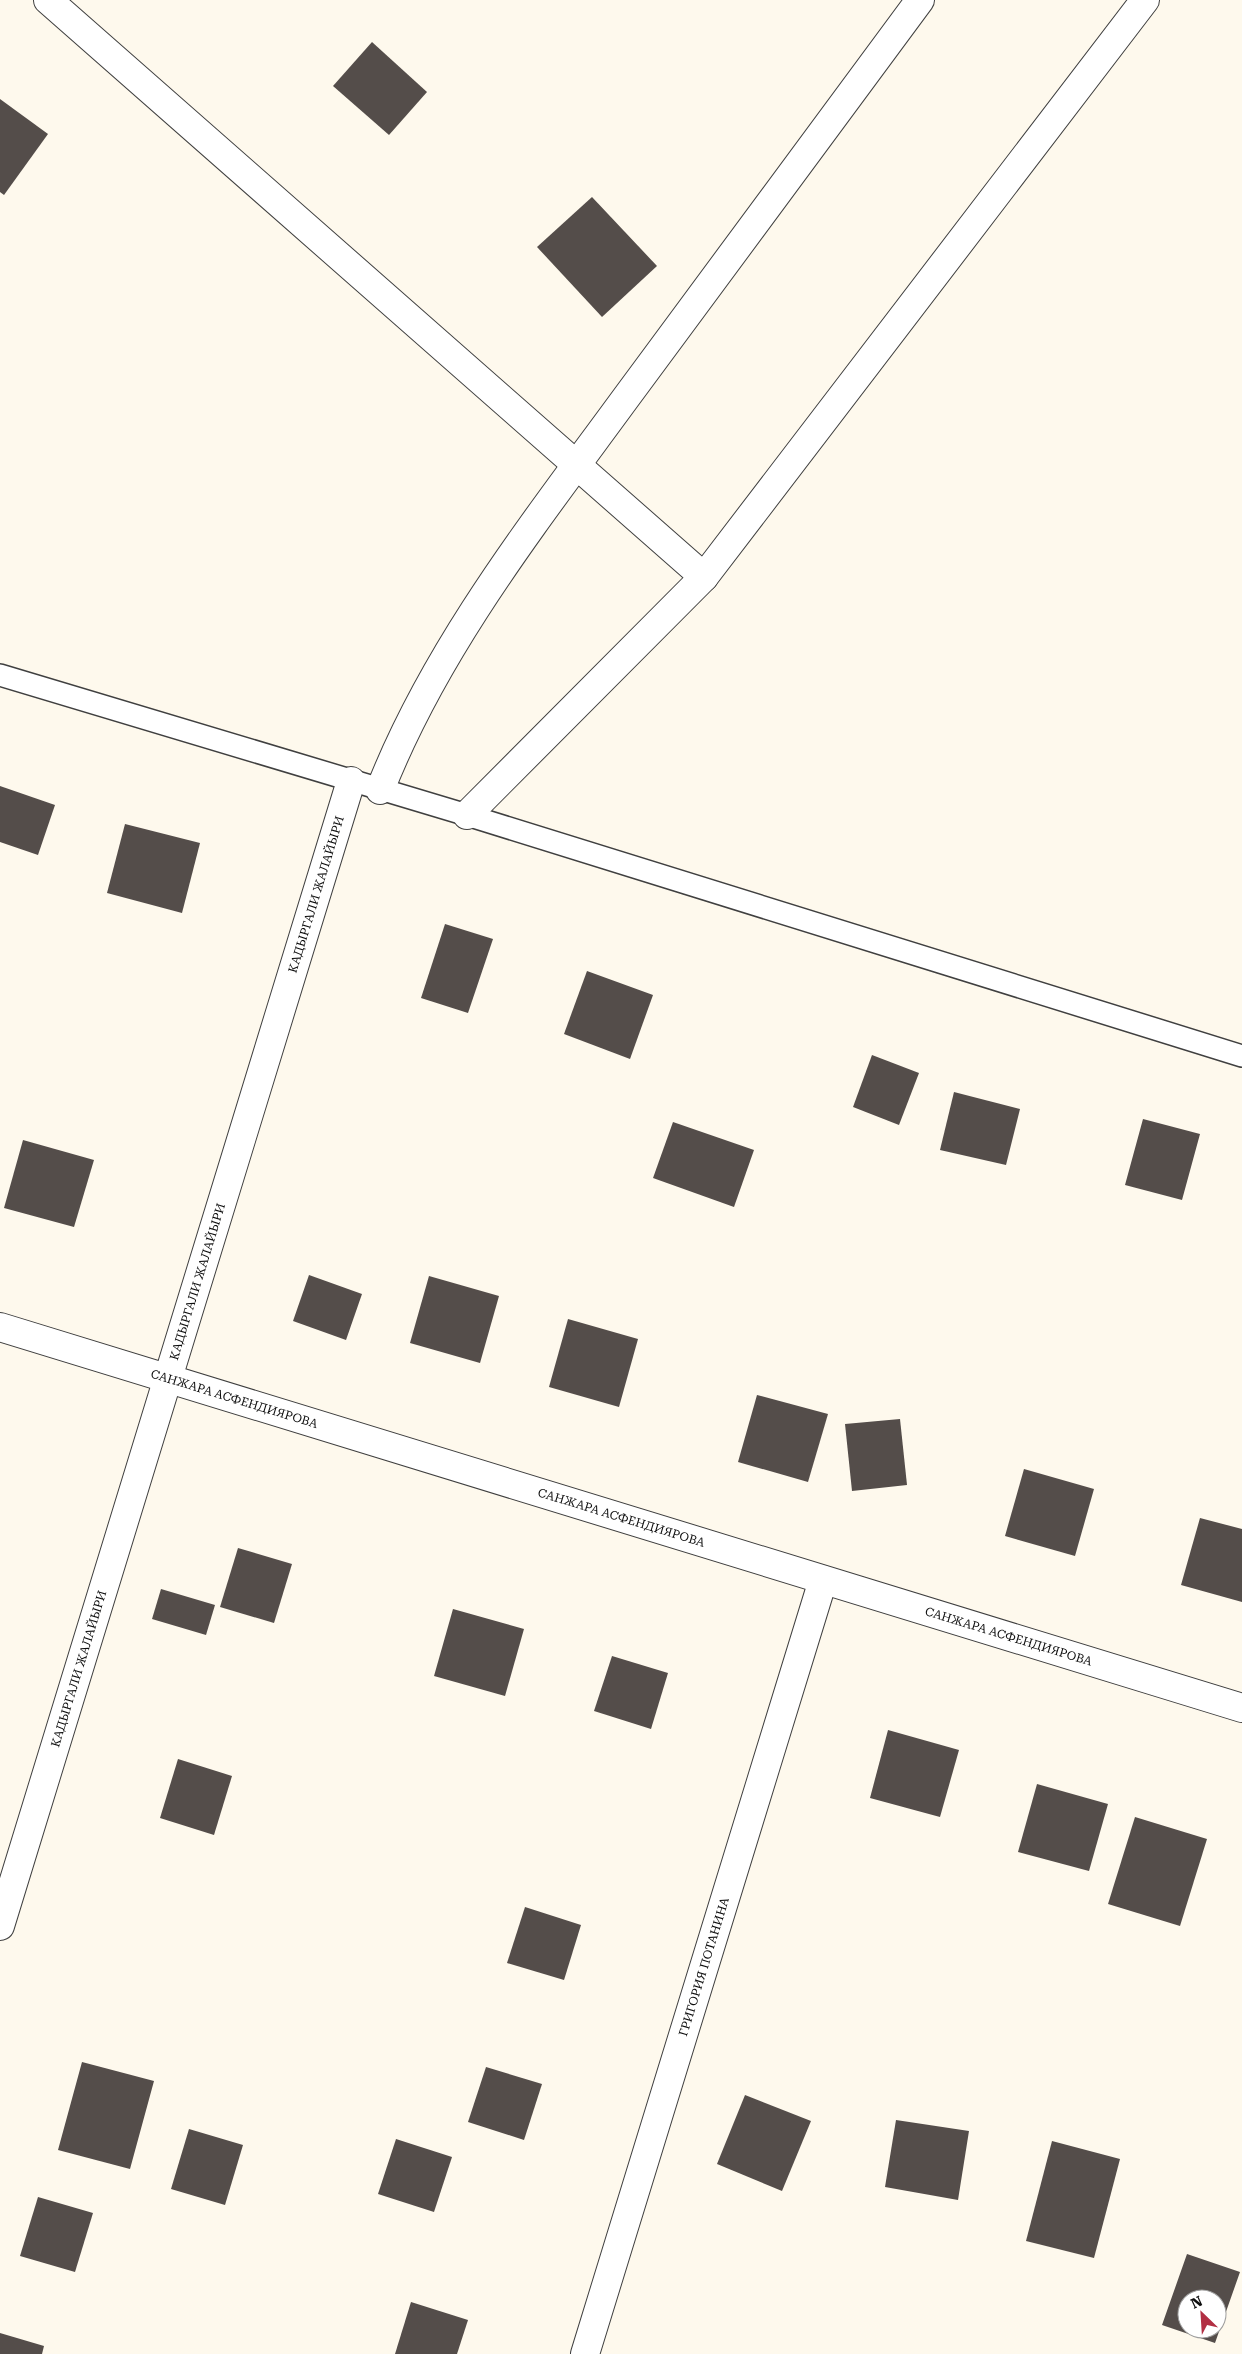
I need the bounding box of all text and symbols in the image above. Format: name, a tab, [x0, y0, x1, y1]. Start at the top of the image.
street label: КАДЫРГАЛИ ЖАЛАЙЫРИ	[286, 814, 347, 975]
street label: КАДЫРГАЛИ ЖАЛАЙЫРИ	[167, 1201, 228, 1362]
street label: САНЖАРА АСФЕНДИЯРОВА	[149, 1367, 320, 1431]
street label: САНЖАРА АСФЕНДИЯРОВА	[536, 1485, 707, 1550]
street label: КАДЫРГАЛИ ЖАЛАЙЫРИ	[48, 1589, 109, 1749]
street label: САНЖАРА АСФЕНДИЯРОВА	[923, 1604, 1094, 1669]
street label: ГРИГОРИЯ ПОТАНИНА	[676, 1895, 732, 2038]
north arrow	[1177, 2289, 1227, 2339]
text: N	[1188, 2293, 1205, 2312]

